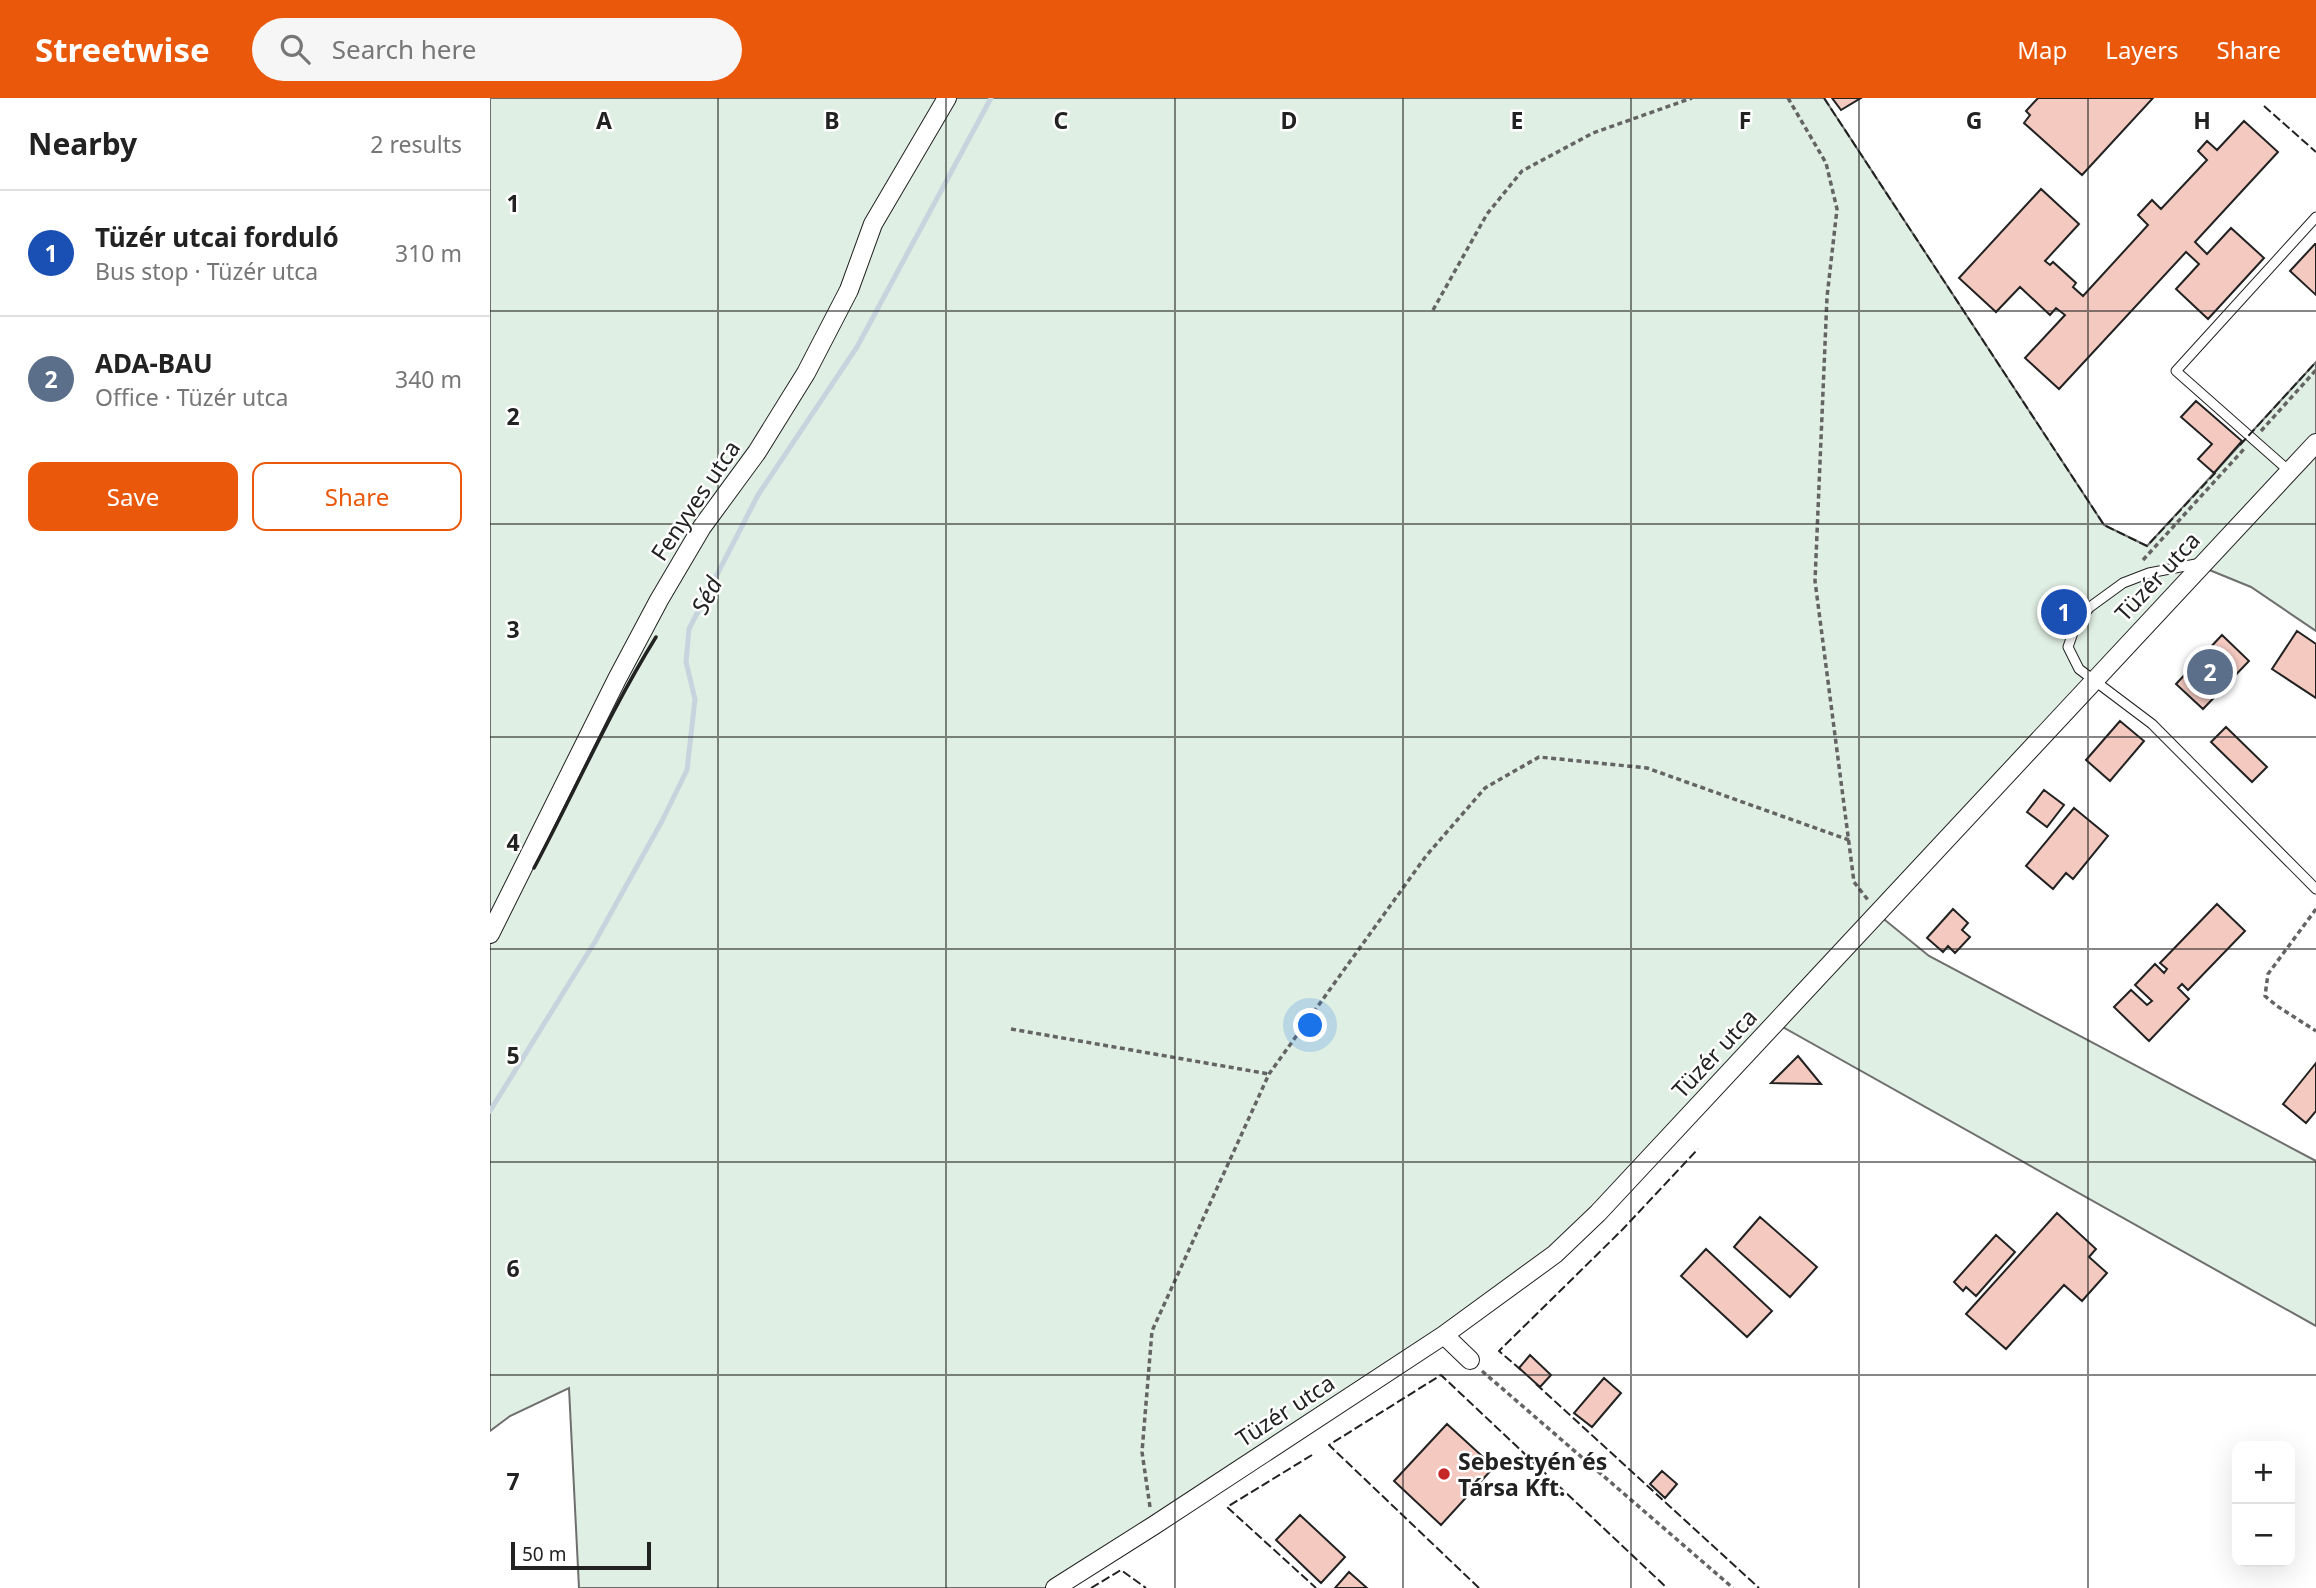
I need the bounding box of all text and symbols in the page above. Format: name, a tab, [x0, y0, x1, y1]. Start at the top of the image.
search box	[252, 18, 742, 81]
text: Streetwise	[35, 27, 210, 72]
icon: search	[276, 30, 314, 68]
text: Search here	[332, 31, 476, 67]
text: Map	[2017, 33, 2067, 66]
text: Layers	[2105, 33, 2179, 66]
text: Share	[2217, 33, 2281, 66]
text: A	[596, 104, 612, 136]
text: B	[824, 104, 840, 136]
text: C	[1054, 104, 1069, 136]
text: D	[1281, 104, 1297, 136]
text: E	[1511, 104, 1523, 136]
text: F	[1739, 104, 1751, 136]
text: G	[1966, 104, 1982, 136]
text: H	[2193, 104, 2211, 136]
text: Nearby	[28, 123, 137, 164]
text: 2 results	[370, 128, 462, 160]
text: 1	[506, 187, 520, 219]
text: Tüzér utcai forduló	[95, 219, 339, 255]
text: 1	[44, 237, 58, 269]
text: 310 m	[395, 237, 462, 269]
text: Bus stop · Tüzér utca	[95, 255, 318, 287]
text: ADA-BAU	[95, 345, 213, 381]
text: 2	[44, 363, 58, 395]
text: 340 m	[395, 363, 462, 395]
text: Office · Tüzér utca	[95, 381, 288, 413]
text: 2	[506, 400, 520, 432]
street label: Fenyves utca	[643, 433, 747, 567]
button: Save	[28, 462, 238, 531]
button: Share	[252, 462, 462, 531]
street label: Tüzér utca	[2107, 524, 2207, 628]
water label: Séd	[683, 570, 730, 619]
pin: 1	[2041, 586, 2087, 638]
text: 3	[506, 613, 520, 645]
pin: 2	[2187, 646, 2233, 698]
text: 4	[506, 826, 520, 858]
street label: Tüzér utca	[1664, 1001, 1764, 1105]
your location	[1293, 1008, 1327, 1042]
text: 5	[506, 1039, 520, 1071]
text: 6	[506, 1252, 520, 1284]
street label: Tüzér utca	[1229, 1366, 1341, 1454]
map controls	[2232, 1441, 2295, 1567]
button: +	[2232, 1441, 2295, 1504]
place label: Sebestyén és Társa Kft.	[1458, 1445, 1607, 1503]
text: 7	[506, 1465, 520, 1497]
marker: Sebestyén és Társa Kft.	[1436, 1466, 1452, 1482]
button: −	[2232, 1504, 2295, 1567]
scale bar	[511, 1539, 651, 1571]
text: 50 m	[522, 1541, 566, 1567]

